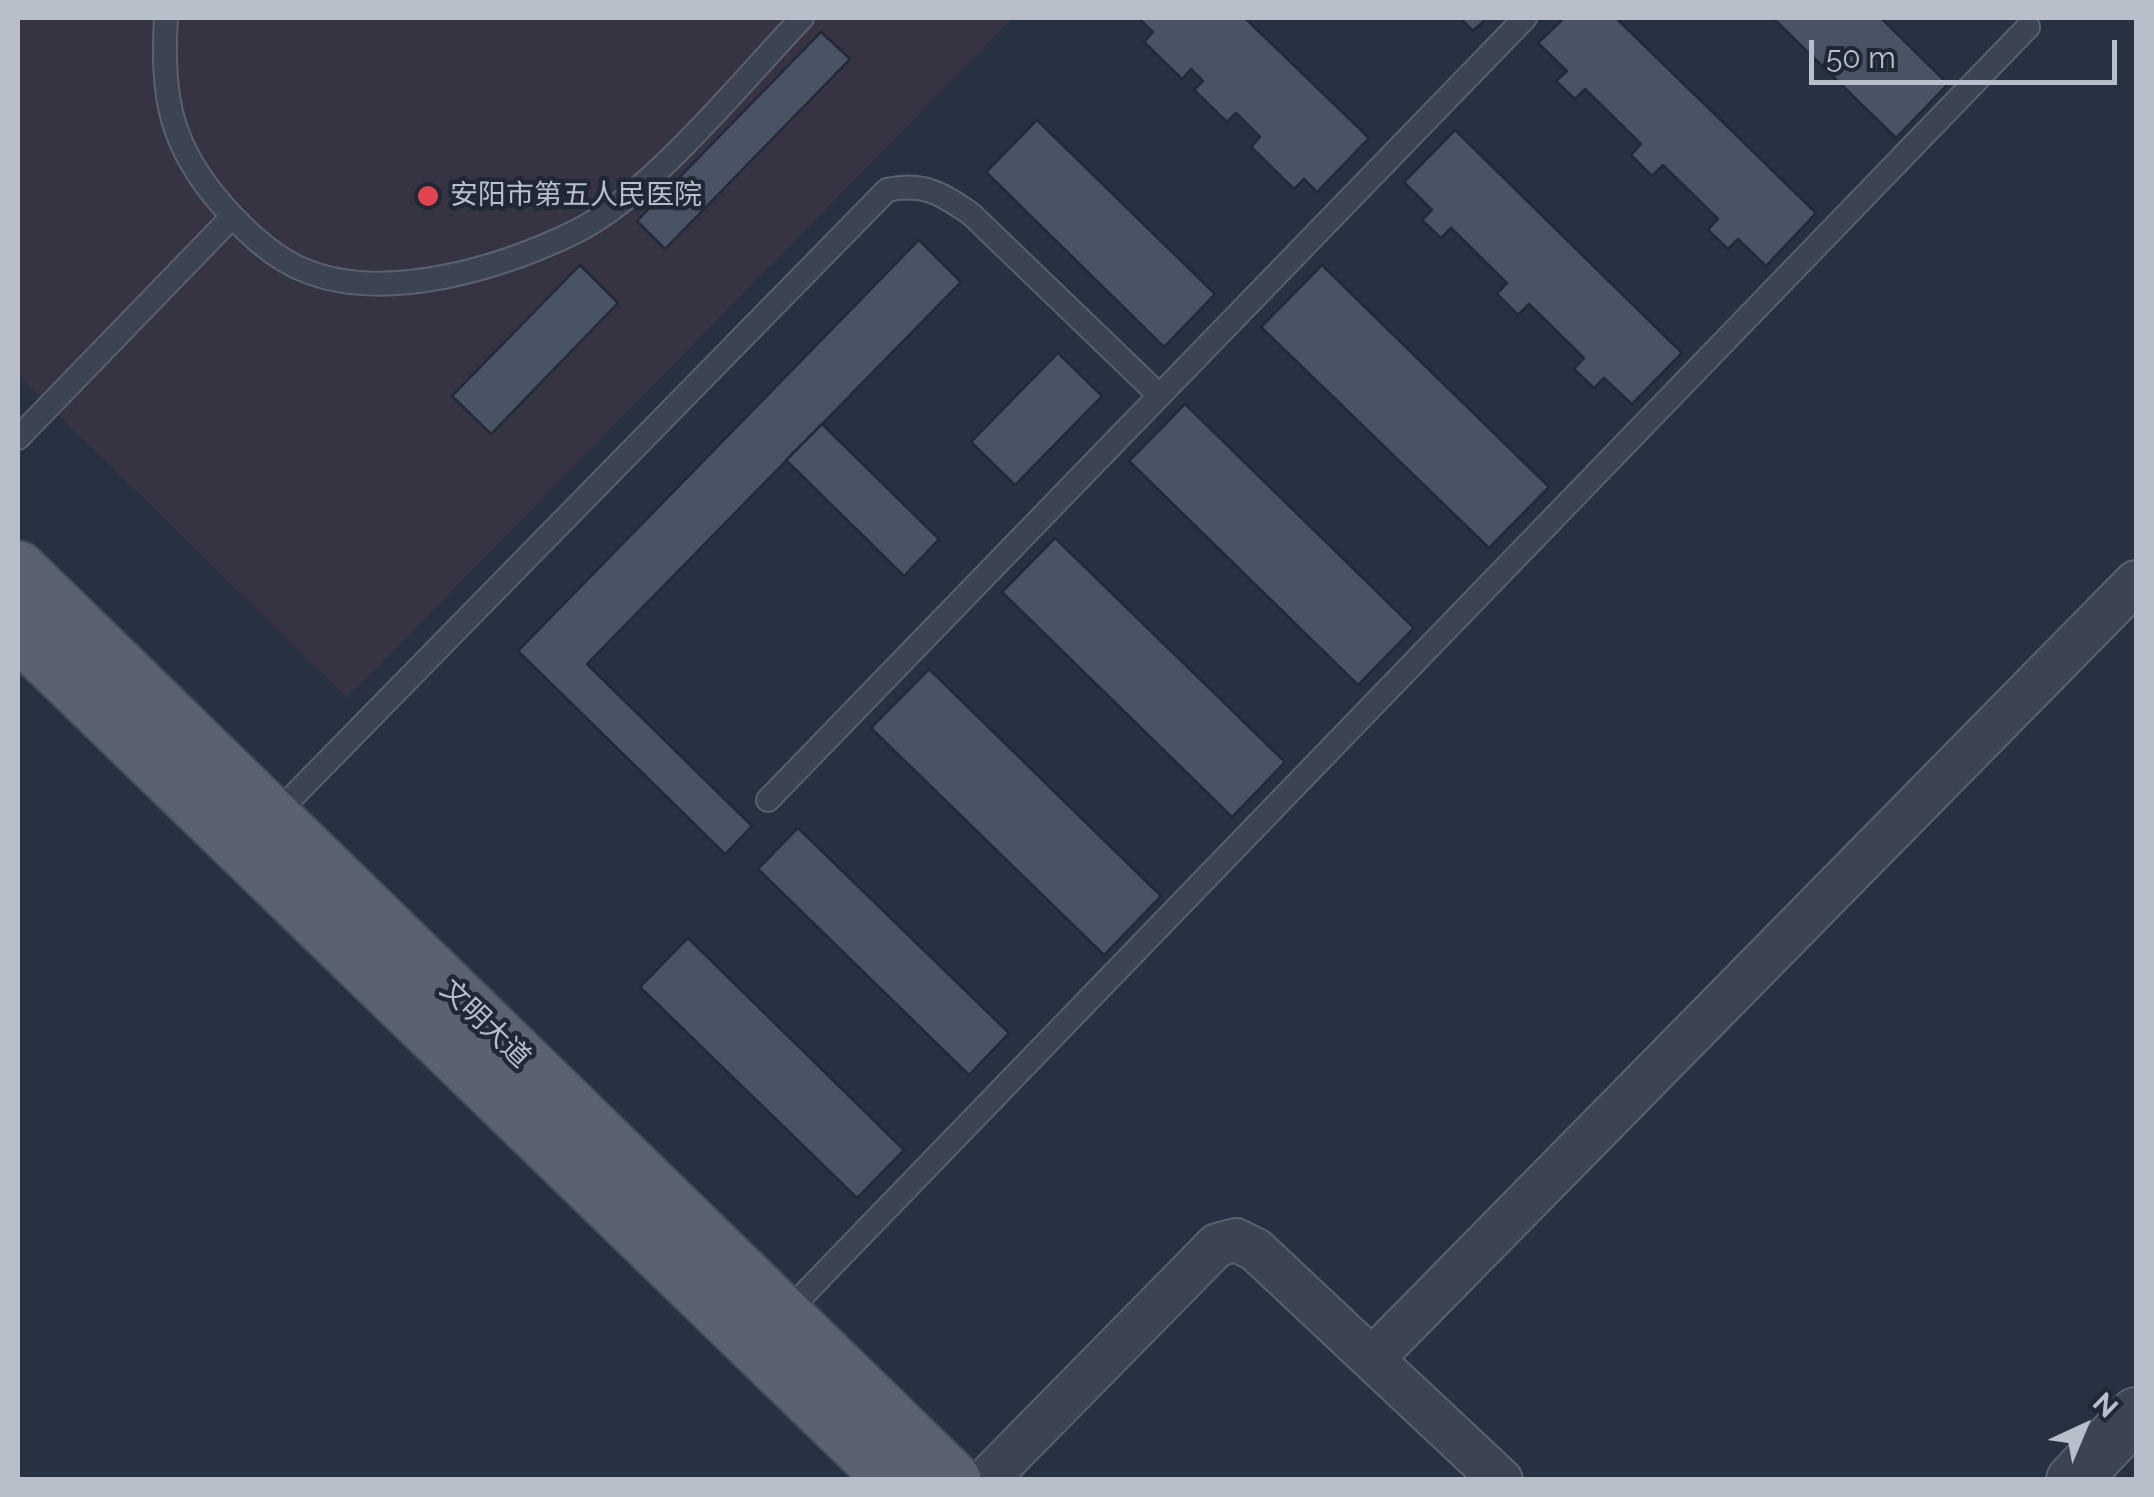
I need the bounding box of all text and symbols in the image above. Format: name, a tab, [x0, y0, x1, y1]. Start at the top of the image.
scale bar	[1814, 20, 2122, 82]
text: 50 m	[1826, 40, 1896, 75]
place label: 安阳市第五人民医院	[450, 179, 702, 213]
marker: 安阳市第五人民医院	[415, 183, 441, 209]
street label: 文明大道	[433, 973, 537, 1075]
north arrow	[2034, 1377, 2134, 1477]
text: N	[2086, 1386, 2124, 1424]

